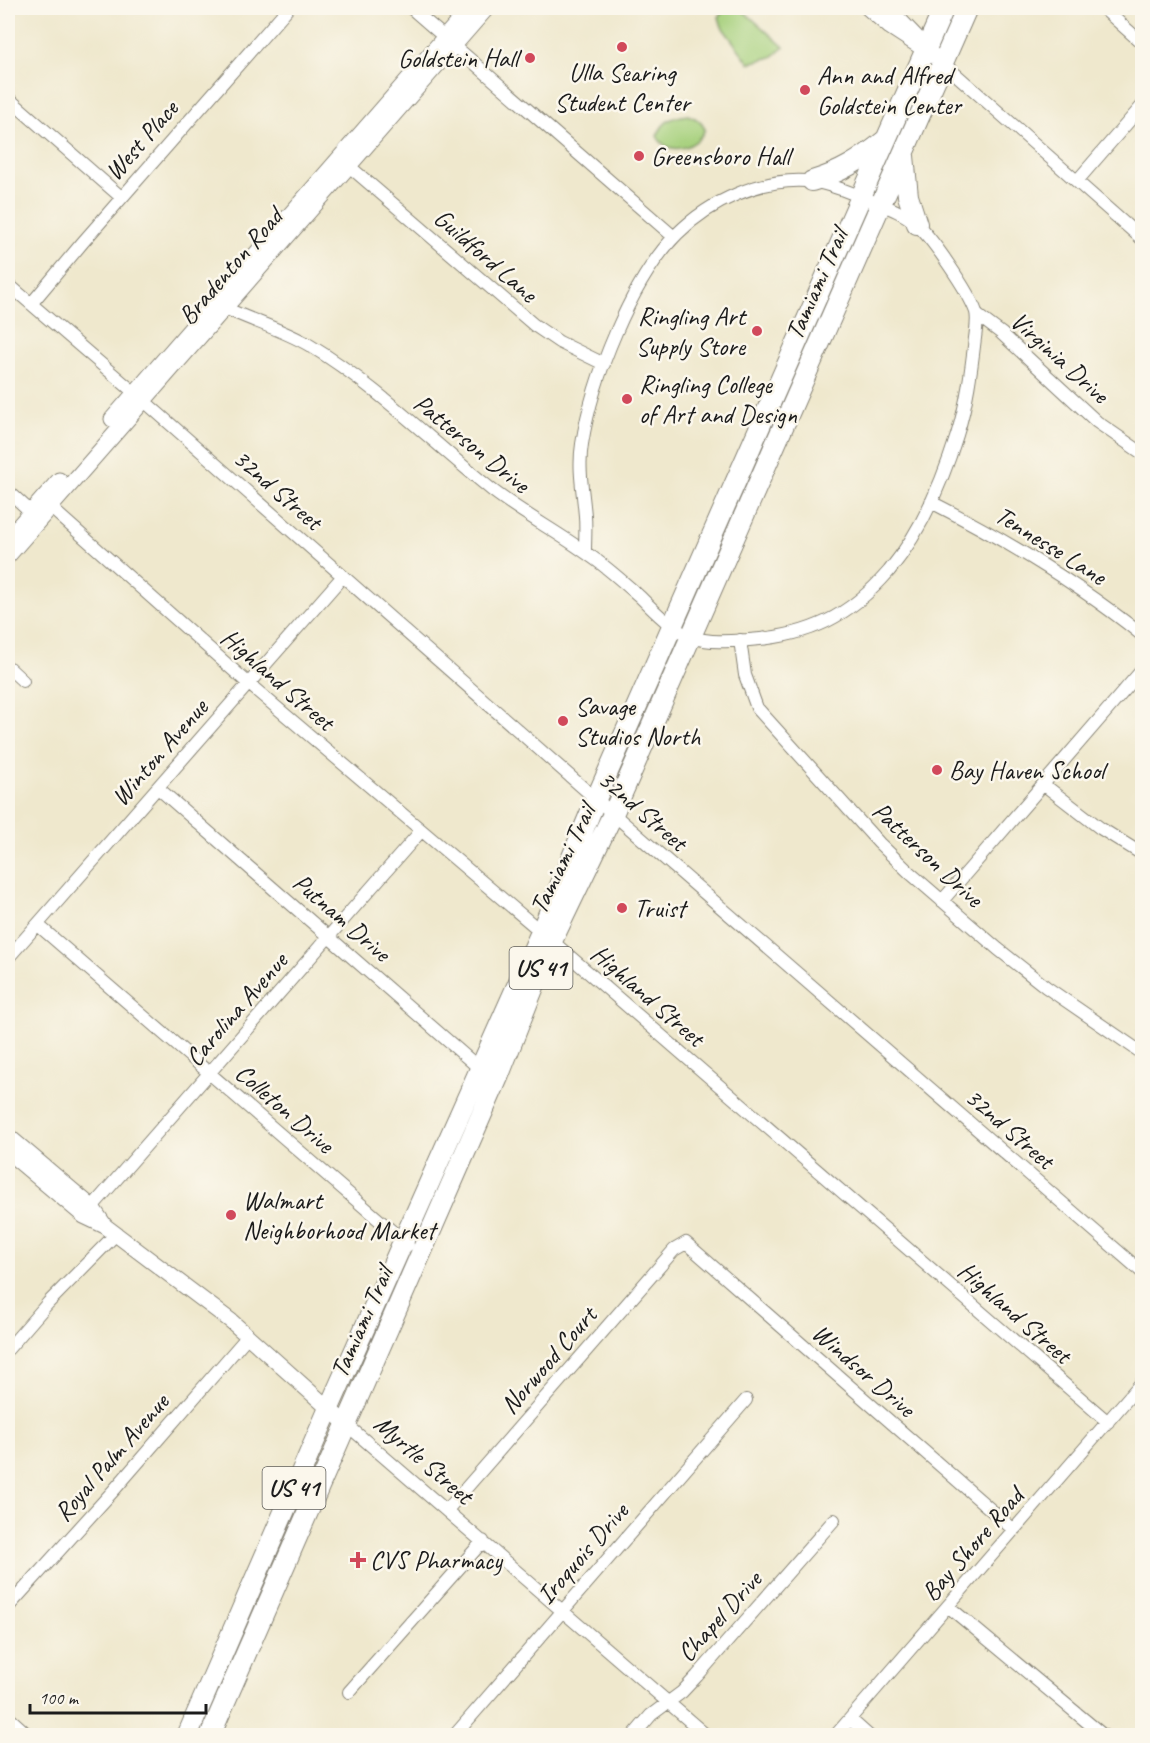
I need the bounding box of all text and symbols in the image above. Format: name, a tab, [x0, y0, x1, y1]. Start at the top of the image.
marker: Ulla Searing Student Center	[615, 40, 629, 54]
place label: Goldstein Hall	[398, 42, 523, 75]
marker: Goldstein Hall	[523, 51, 537, 65]
place label: Ulla Searing Student Center	[554, 56, 692, 119]
place label: Ann and Alfred Goldstein Center	[817, 59, 963, 122]
marker: Ann and Alfred Goldstein Center	[798, 83, 812, 97]
street label: West Place	[97, 92, 186, 187]
place label: Greensboro Hall	[651, 140, 794, 173]
marker: Greensboro Hall	[632, 149, 646, 163]
street label: Bradenton Road	[171, 198, 292, 331]
street label: Guildford Lane	[427, 201, 546, 310]
street label: Tamiami Trail	[777, 220, 857, 345]
place label: Ringling Art Supply Store	[636, 300, 747, 363]
street label: Virginia Drive	[1003, 304, 1117, 411]
marker: Ringling Art Supply Store	[750, 324, 764, 338]
place label: Ringling College of Art and Design	[639, 368, 797, 431]
street label: Patterson Drive	[407, 387, 538, 501]
marker: Ringling College of Art and Design	[620, 392, 634, 406]
street label: 32nd Street	[226, 442, 331, 539]
street label: Tennesse Lane	[989, 498, 1114, 593]
street label: Highland Street	[214, 621, 343, 739]
place label: Savage Studios North	[575, 690, 702, 753]
street label: Winton Avenue	[104, 691, 216, 813]
marker: Savage Studios North	[556, 714, 570, 728]
place label: Bay Haven School	[949, 754, 1109, 787]
street label: 32nd Street	[591, 763, 696, 860]
marker: Bay Haven School	[930, 763, 944, 777]
street label: Tamiami Trail	[522, 795, 605, 919]
street label: Patterson Drive	[865, 795, 991, 915]
street label: Putnam Drive	[286, 866, 399, 971]
place label: Truist	[634, 892, 689, 925]
marker: Truist	[615, 901, 629, 915]
street label: Highland Street	[584, 937, 713, 1055]
street label: Carolina Avenue	[178, 944, 297, 1073]
road number: US 41	[510, 947, 572, 989]
street label: Colleton Drive	[228, 1056, 342, 1161]
street label: 32nd Street	[958, 1081, 1063, 1178]
place label: Walmart Neighborhood Market	[243, 1184, 438, 1247]
marker: Walmart Neighborhood Market	[224, 1208, 238, 1222]
street label: Highland Street	[951, 1254, 1080, 1372]
street label: Tamiami Trail	[322, 1258, 402, 1383]
street label: Norwood Court	[493, 1298, 606, 1421]
street label: Windsor Drive	[805, 1316, 924, 1426]
street label: Royal Palm Avenue	[47, 1385, 177, 1528]
street label: Myrtle Street	[367, 1407, 482, 1513]
road number: US 41	[262, 1467, 326, 1509]
street label: Bay Shore Road	[914, 1478, 1033, 1608]
street label: Iroquois Drive	[529, 1495, 636, 1611]
place label: CVS Pharmacy	[370, 1544, 504, 1577]
marker: CVS Pharmacy	[351, 1553, 365, 1567]
street label: Chapel Drive	[670, 1562, 771, 1669]
scale bar	[30, 1677, 206, 1715]
text: 100 m	[39, 1687, 80, 1709]

